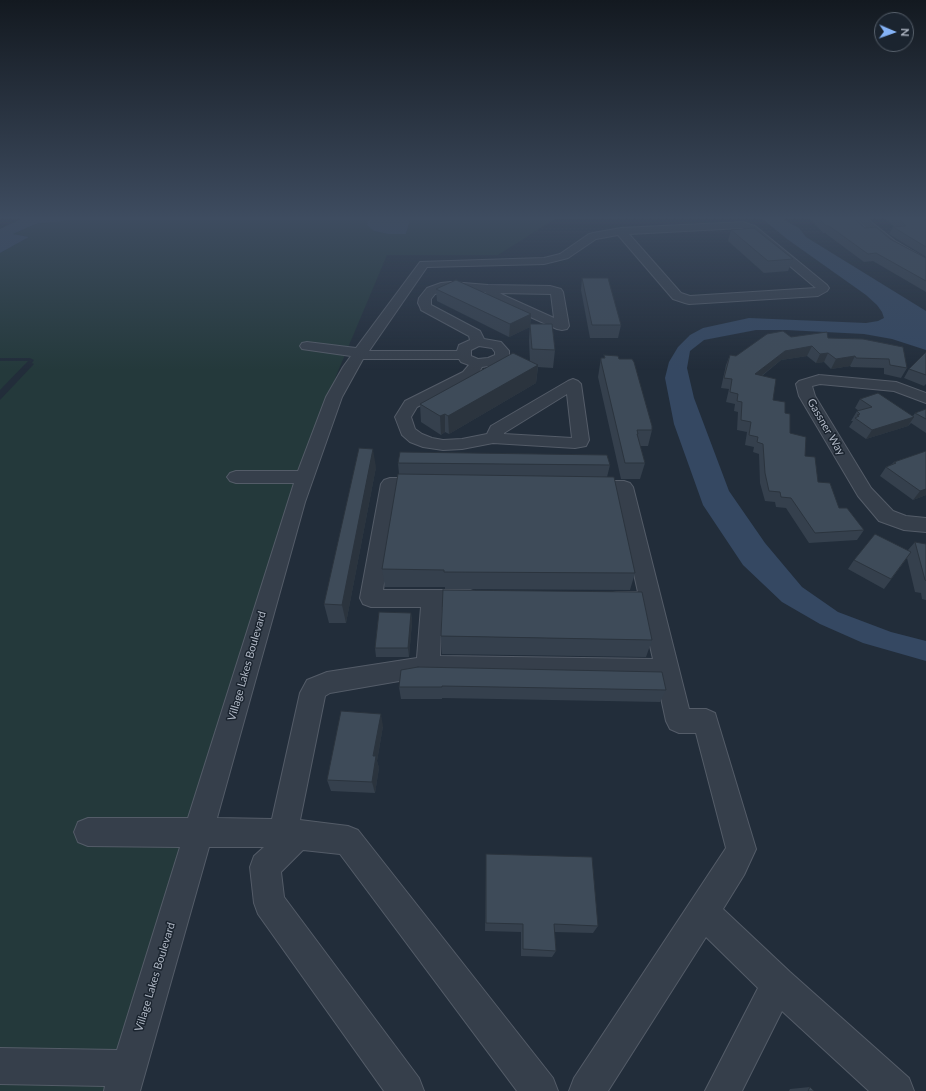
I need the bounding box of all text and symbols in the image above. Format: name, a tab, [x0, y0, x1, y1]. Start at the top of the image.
north arrow	[874, 12, 914, 52]
text: N	[899, 28, 912, 37]
street label: Gassner Way	[804, 396, 848, 458]
street label: Village Lakes Boulevard	[225, 610, 269, 722]
street label: Village Lakes Boulevard	[132, 921, 178, 1033]

